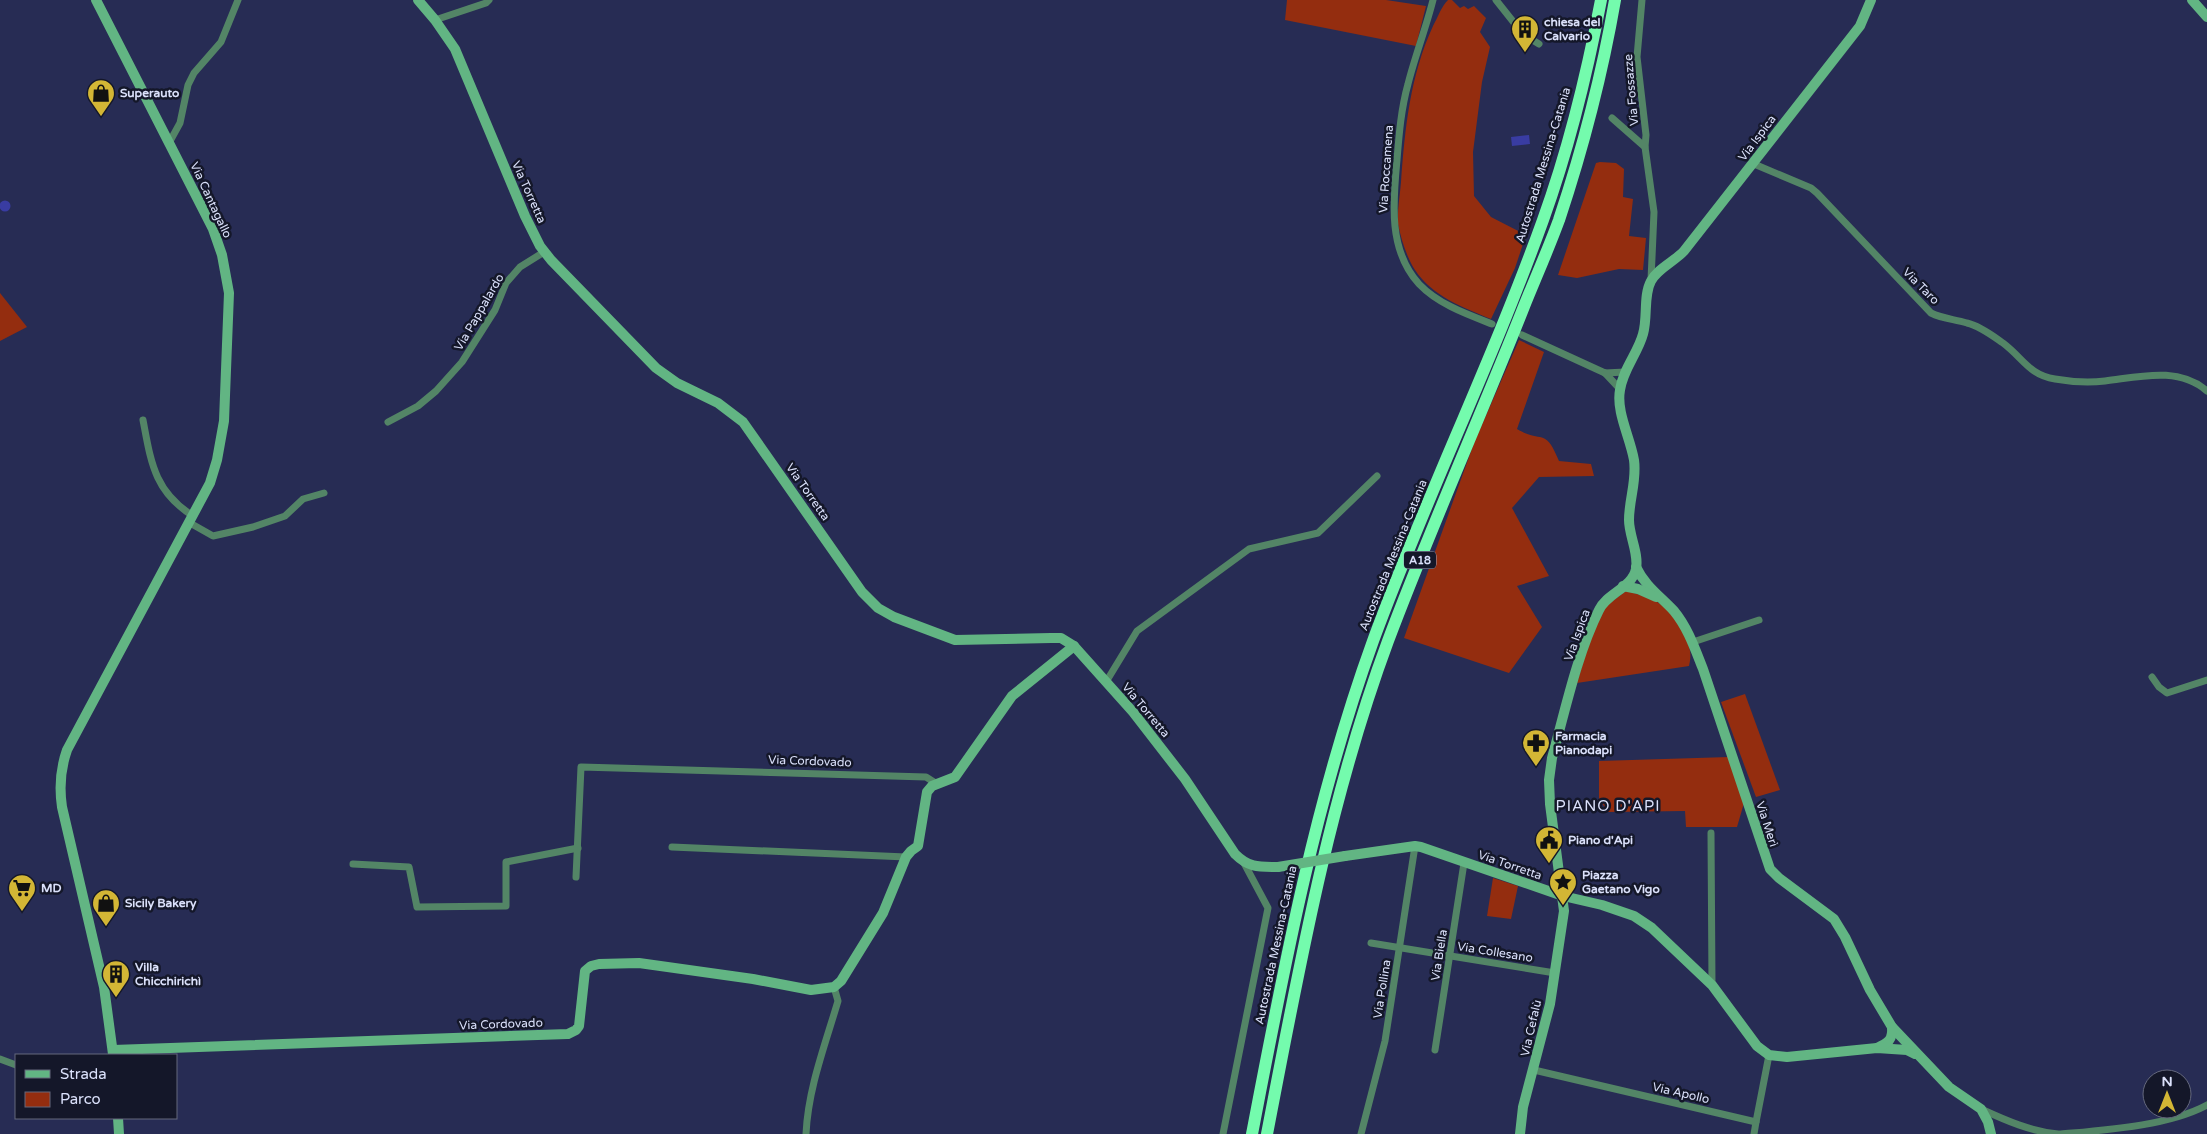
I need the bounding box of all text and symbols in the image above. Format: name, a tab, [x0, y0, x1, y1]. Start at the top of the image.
building icon: chiesa del Calvario	[1510, 14, 1540, 53]
place label: chiesa del Calvario	[1544, 15, 1600, 43]
street label: Via Fossazze	[1621, 53, 1641, 127]
shop icon: Superauto	[86, 78, 116, 117]
place label: Superauto	[120, 86, 179, 101]
street label: Autostrada Messina-Catania	[1513, 86, 1573, 244]
street label: Via Ispica	[1735, 112, 1779, 164]
street label: Via Roccamena	[1376, 124, 1396, 214]
street label: Via Torretta	[509, 159, 549, 225]
street label: Via Cantagallo	[187, 160, 235, 240]
street label: Via Taro	[1900, 265, 1942, 307]
street label: Via Pappalardo	[451, 271, 507, 353]
street label: Via Torretta	[783, 461, 833, 523]
street label: Autostrada Messina-Catania	[1356, 477, 1430, 633]
road number: A18	[1404, 552, 1436, 568]
street label: Via Ispica	[1561, 607, 1593, 663]
street label: Via Torretta	[1119, 680, 1173, 740]
pharmacy icon: Farmacia Pianodapi	[1521, 728, 1551, 767]
place label: Farmacia Pianodapi	[1555, 729, 1612, 758]
street label: Via Cordovado	[768, 753, 852, 769]
district label: PIANO D'API	[1556, 797, 1660, 815]
street label: Via Merì	[1753, 800, 1781, 848]
public building icon: Piano d'Api	[1534, 825, 1564, 864]
place label: Piano d'Api	[1568, 833, 1633, 848]
street label: Via Torretta	[1476, 848, 1544, 882]
street label: Autostrada Messina-Catania	[1252, 864, 1300, 1026]
place icon: Piazza Gaetano Vigo	[1548, 867, 1578, 906]
place label: Piazza Gaetano Vigo	[1582, 868, 1660, 897]
supermarket icon: MD	[7, 873, 37, 912]
place label: MD	[41, 881, 62, 895]
shop icon: Sicily Bakery	[91, 888, 121, 927]
place label: Sicily Bakery	[125, 896, 197, 911]
street label: Via Biella	[1428, 928, 1450, 982]
street label: Via Collesano	[1456, 939, 1534, 965]
building icon: Villa Chicchirichì	[101, 959, 131, 998]
street label: Via Pollina	[1370, 959, 1394, 1019]
place label: Villa Chicchirichì	[135, 960, 201, 988]
street label: Via Cefalù	[1518, 998, 1544, 1058]
street label: Via Cordovado	[459, 1016, 543, 1032]
legend	[15, 1054, 178, 1119]
text: Strada	[60, 1065, 107, 1083]
north arrow	[2142, 1069, 2192, 1119]
text: N	[2161, 1073, 2173, 1090]
street label: Via Apollo	[1651, 1080, 1711, 1106]
text: Parco	[60, 1090, 101, 1108]

